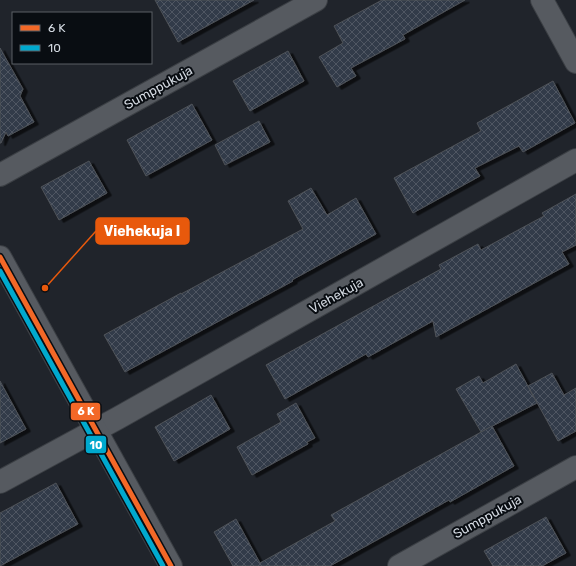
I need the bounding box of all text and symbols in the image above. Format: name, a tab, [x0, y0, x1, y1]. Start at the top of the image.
legend	[12, 12, 152, 64]
text: 6 K	[48, 21, 66, 35]
text: 10	[48, 41, 61, 55]
street label: Sumppukuja	[121, 62, 195, 112]
callout: Viehekuja I	[96, 218, 189, 244]
text: Viehekuja I	[104, 223, 180, 240]
street label: Viehekuja	[307, 275, 366, 316]
line badge: 6 K	[70, 402, 101, 421]
text: 6 K	[78, 405, 95, 418]
line badge: 10	[85, 435, 107, 454]
text: 10	[90, 439, 102, 452]
street label: Sumppukuja	[450, 491, 524, 541]

